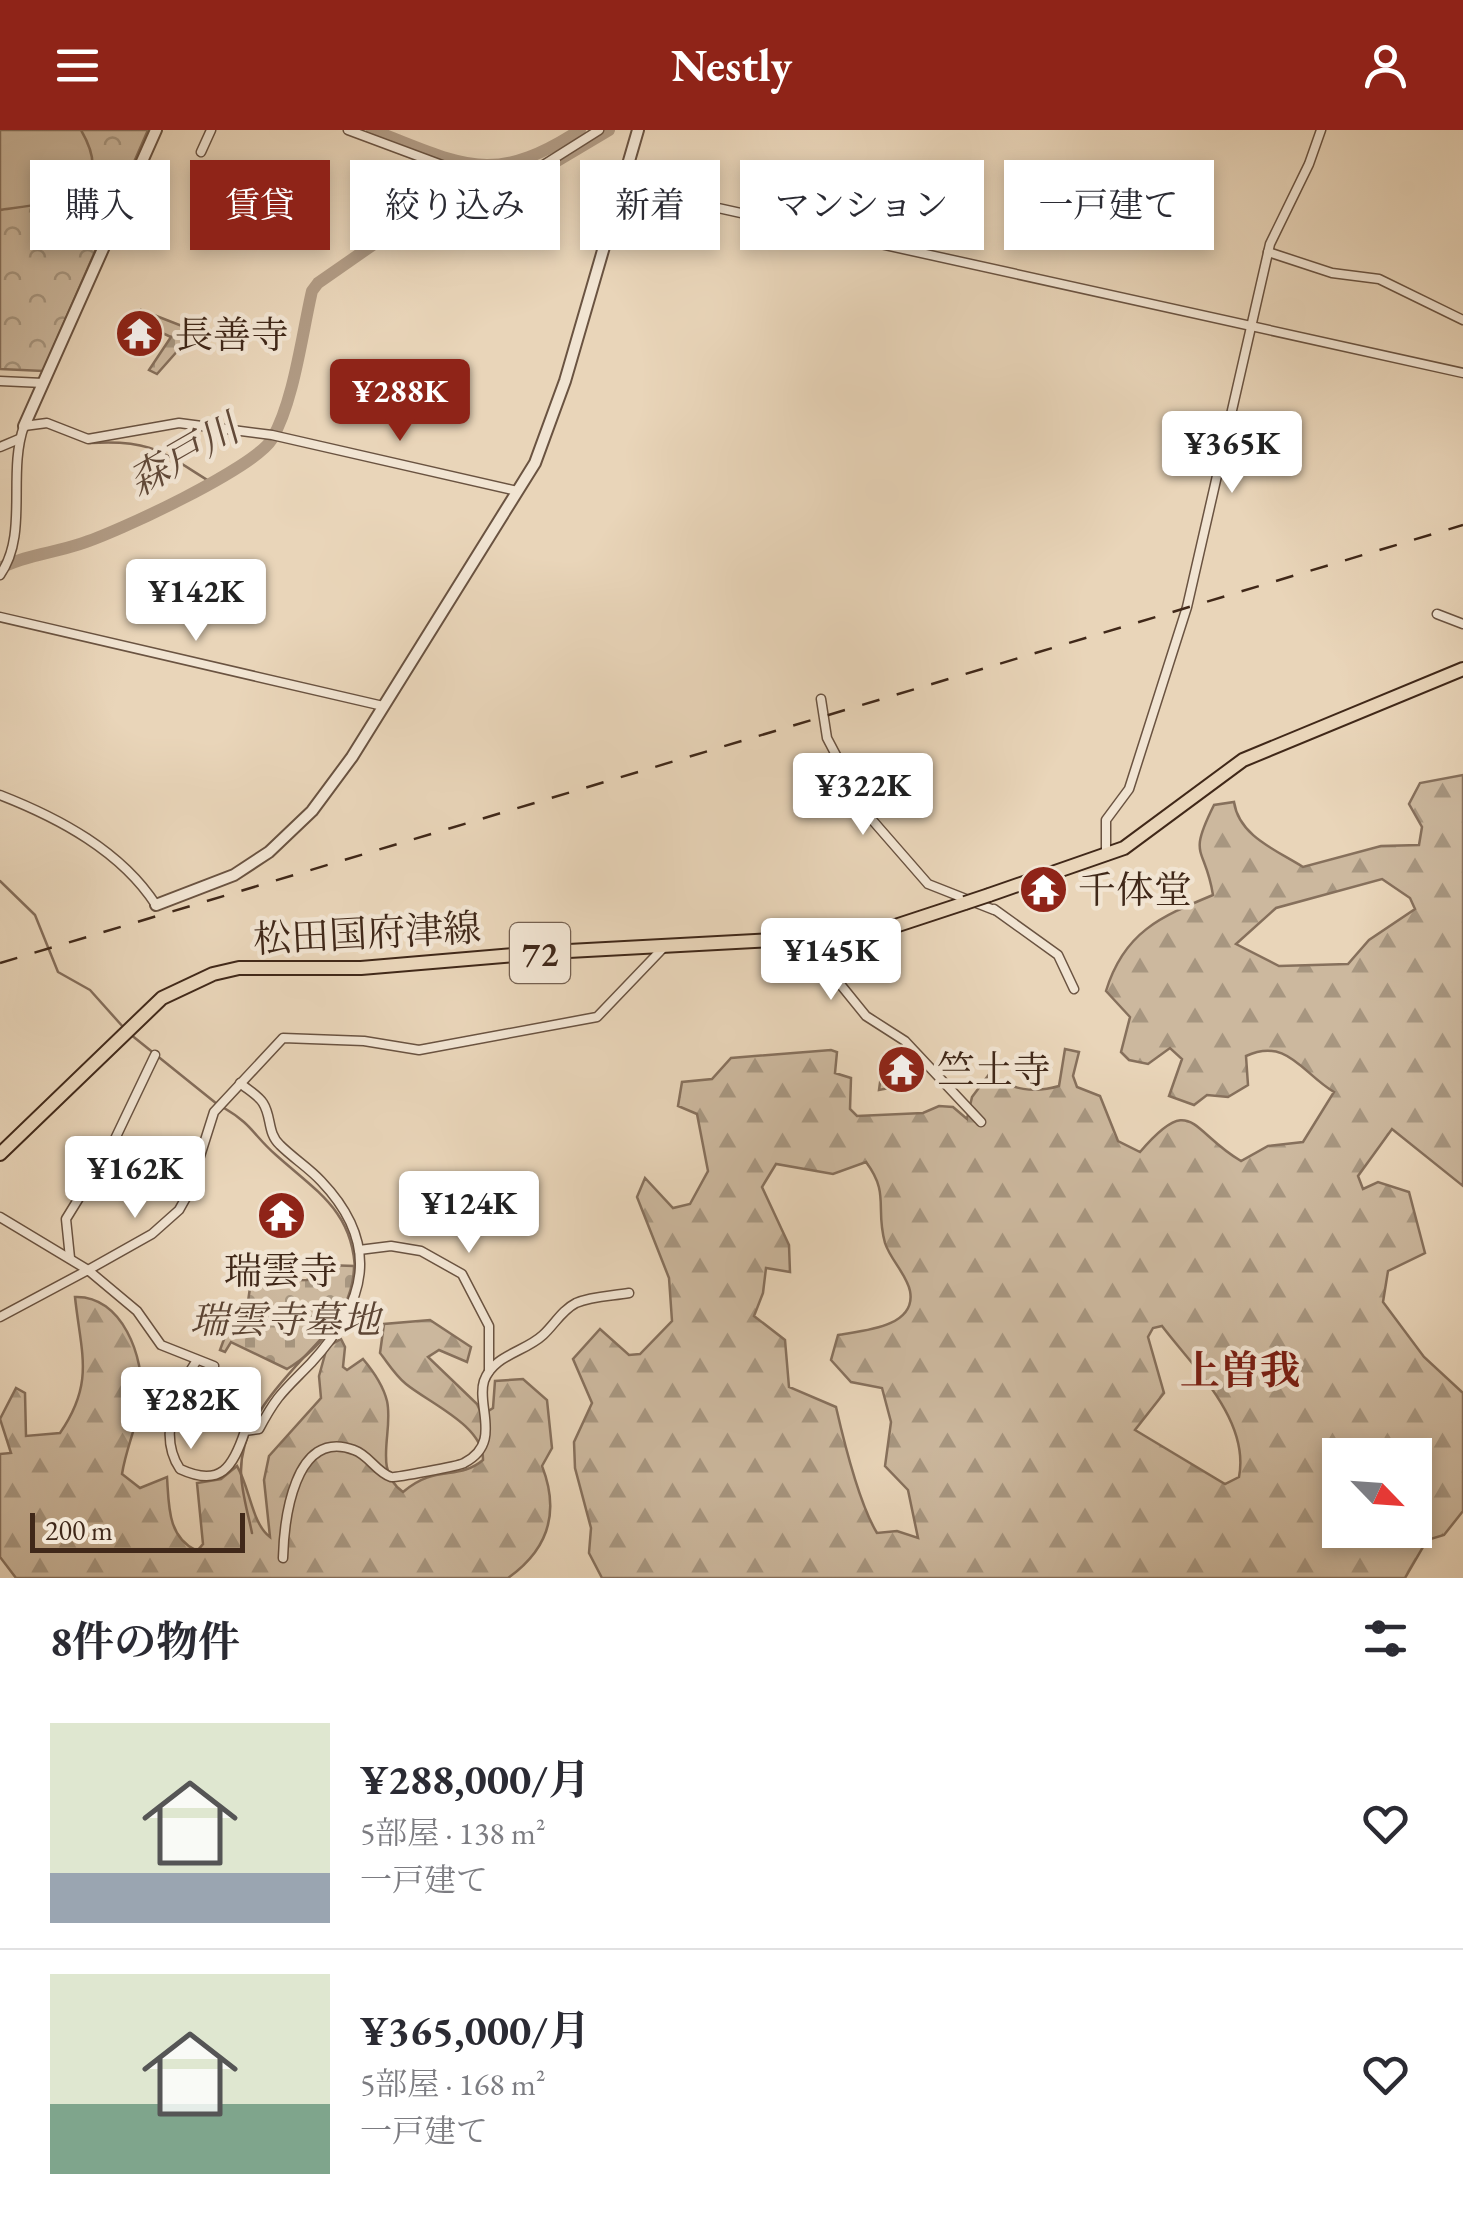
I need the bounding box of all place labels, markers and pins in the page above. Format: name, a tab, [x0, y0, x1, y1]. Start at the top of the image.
temple icon: 長善寺	[114, 308, 166, 360]
place label: 長善寺	[175, 310, 289, 359]
pin: ¥288K	[330, 359, 470, 444]
pin: ¥365K	[1162, 411, 1302, 496]
pin: ¥142K	[126, 559, 266, 644]
pin: ¥322K	[793, 753, 933, 838]
temple icon: 千体堂	[1017, 863, 1069, 915]
place label: 千体堂	[1078, 865, 1192, 914]
pin: ¥145K	[761, 918, 901, 1003]
temple icon: 竺土寺	[876, 1043, 928, 1095]
place label: 竺土寺	[937, 1045, 1051, 1094]
pin: ¥162K	[65, 1136, 205, 1221]
pin: ¥124K	[399, 1171, 539, 1256]
temple icon: 瑞雲寺	[255, 1190, 307, 1242]
place label: 瑞雲寺	[224, 1246, 338, 1295]
pin: ¥282K	[121, 1367, 261, 1452]

